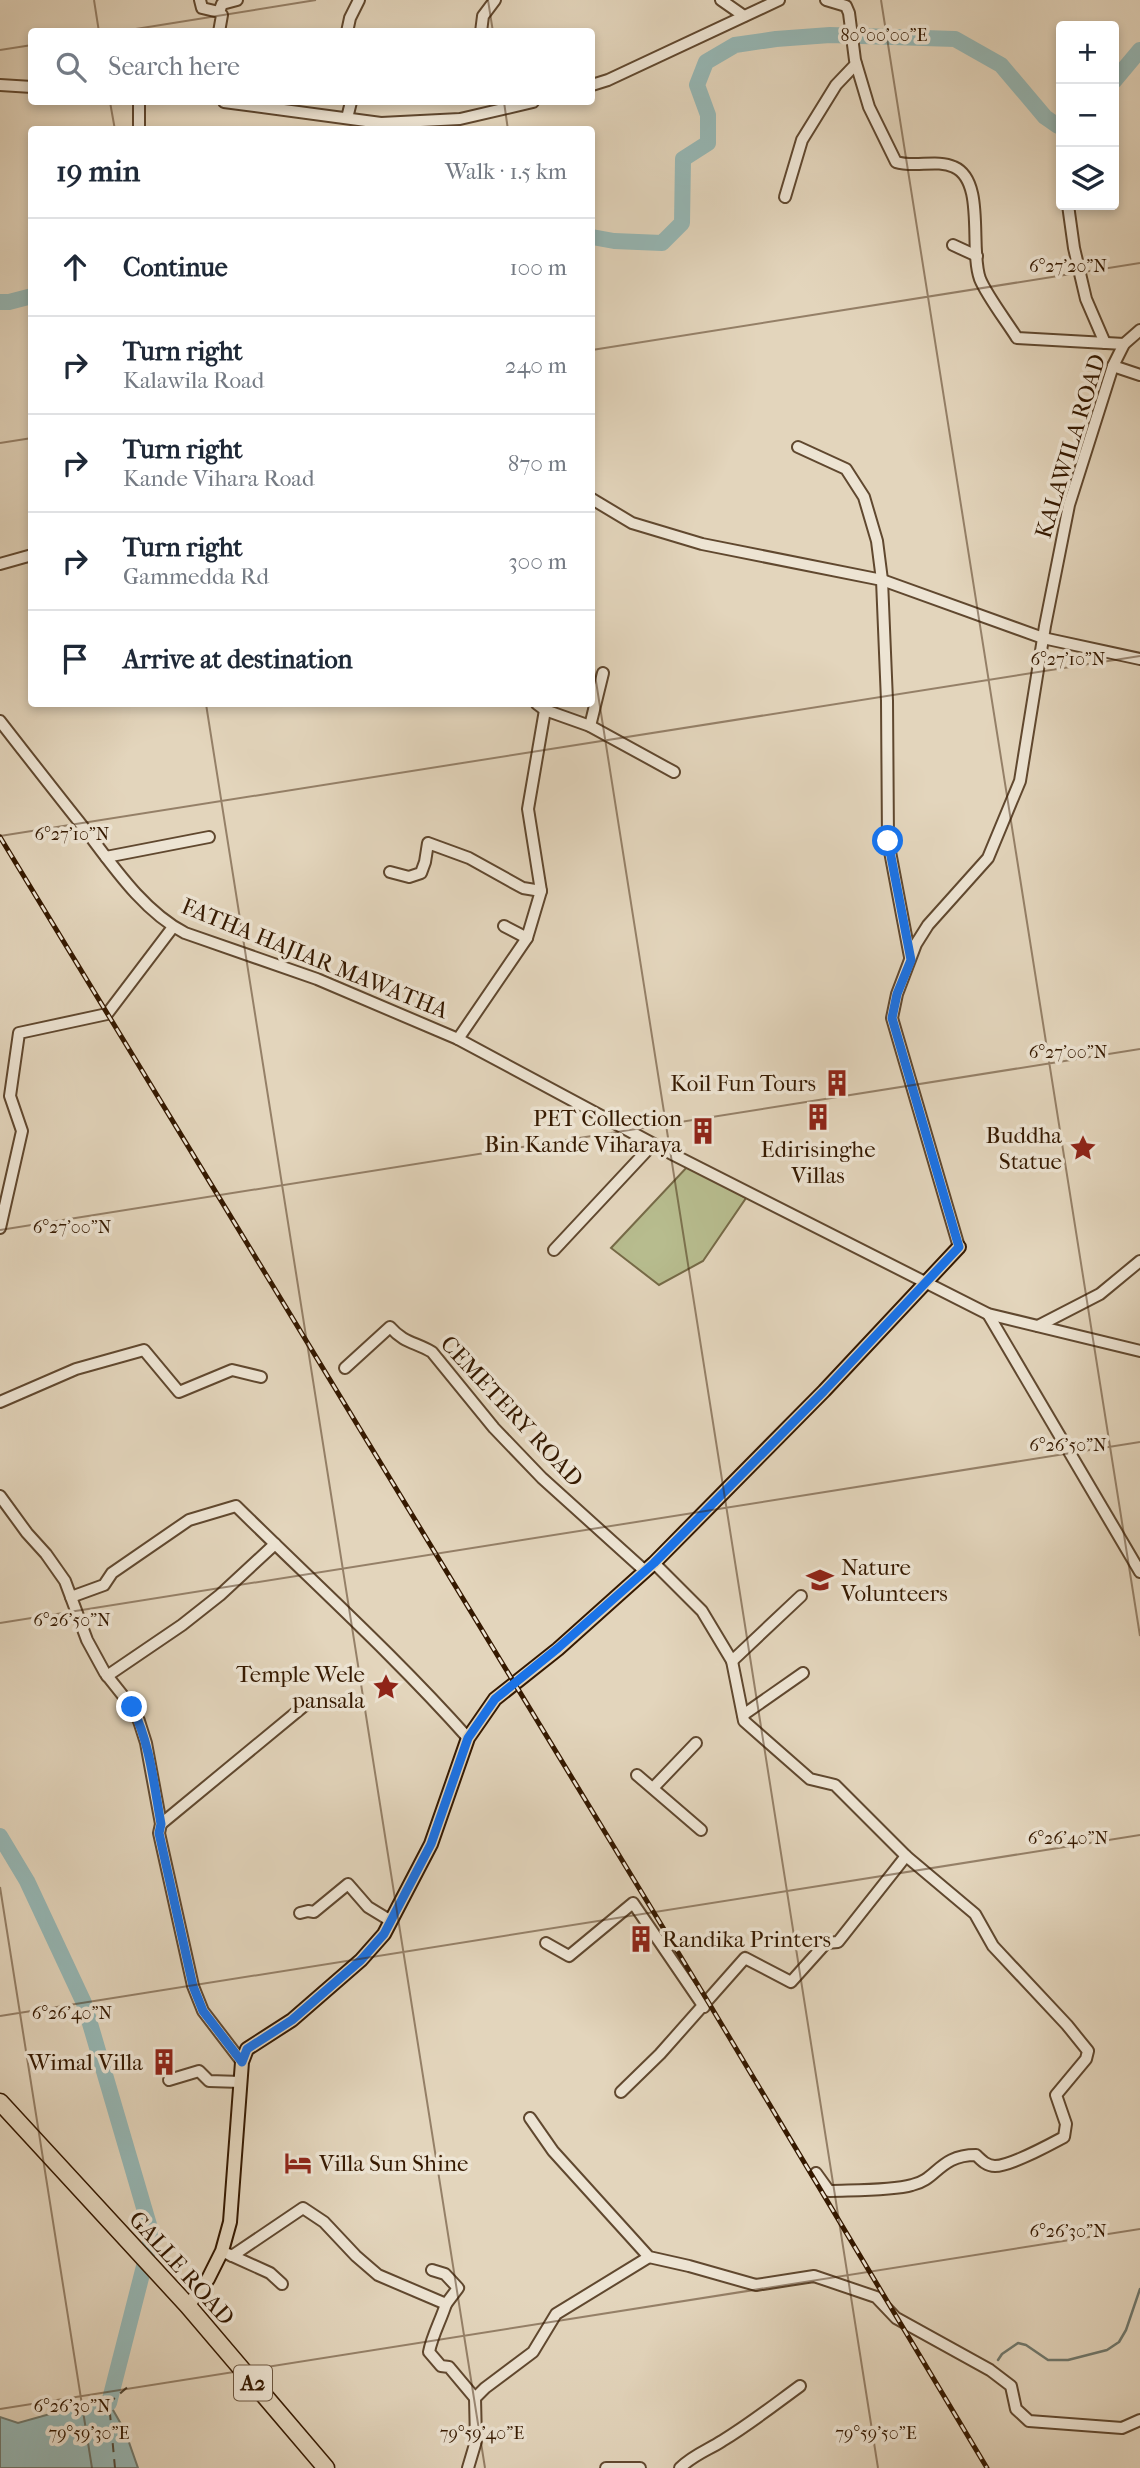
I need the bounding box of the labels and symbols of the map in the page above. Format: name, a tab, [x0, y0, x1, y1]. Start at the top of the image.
text: 80°00'00"E	[840, 25, 928, 46]
text: 6°27'20"N	[1029, 256, 1107, 277]
street label: KALAWILA ROAD	[1030, 351, 1111, 542]
text: 6°27'10"N	[1030, 649, 1106, 670]
text: 6°27'10"N	[34, 824, 110, 845]
route start	[872, 825, 903, 856]
street label: FATHA HAJIAR MAWATHA	[178, 893, 453, 1025]
text: 6°27'00"N	[1029, 1042, 1108, 1063]
building icon: Koil Fun Tours	[822, 1068, 852, 1098]
place label: Koil Fun Tours	[670, 1070, 816, 1097]
building icon: Edirisinghe Villas	[803, 1102, 833, 1132]
place label: PET Collection Bin Kande Viharaya	[484, 1105, 683, 1158]
building icon: PET Collection Bin Kande Viharaya	[688, 1116, 718, 1146]
place label: Buddha Statue	[986, 1122, 1062, 1175]
place icon: Buddha Statue	[1068, 1133, 1098, 1163]
place label: Edirisinghe Villas	[760, 1136, 876, 1189]
text: 6°27'00"N	[33, 1217, 112, 1238]
street label: CEMETERY ROAD	[435, 1330, 588, 1492]
text: 6°26'50"N	[1029, 1435, 1107, 1456]
place label: Nature Volunteers	[840, 1554, 948, 1607]
school or university icon: Nature Volunteers	[805, 1565, 835, 1595]
text: 6°26'50"N	[33, 1610, 111, 1631]
place label: Temple Wele pansala	[236, 1661, 365, 1714]
place icon: Temple Wele pansala	[371, 1672, 401, 1702]
route end	[116, 1691, 147, 1722]
text: 6°26'40"N	[1028, 1828, 1109, 1849]
building icon: Randika Printers	[626, 1924, 656, 1954]
place label: Randika Printers	[662, 1926, 831, 1953]
text: 6°26'40"N	[32, 2003, 113, 2024]
building icon: Wimal Villa	[149, 2047, 179, 2077]
place label: Wimal Villa	[27, 2049, 143, 2076]
hotel icon: Villa Sun Shine	[283, 2148, 313, 2178]
place label: Villa Sun Shine	[318, 2150, 468, 2177]
street label: GALLE ROAD	[123, 2206, 240, 2331]
text: 6°26'30"N	[1029, 2221, 1107, 2242]
road number: A2	[234, 2366, 272, 2400]
text: 6°26'30"N	[33, 2396, 111, 2417]
text: 79°59'30"E	[48, 2423, 130, 2444]
text: 79°59'40"E	[440, 2423, 524, 2444]
text: 79°59'50"E	[835, 2423, 917, 2444]

